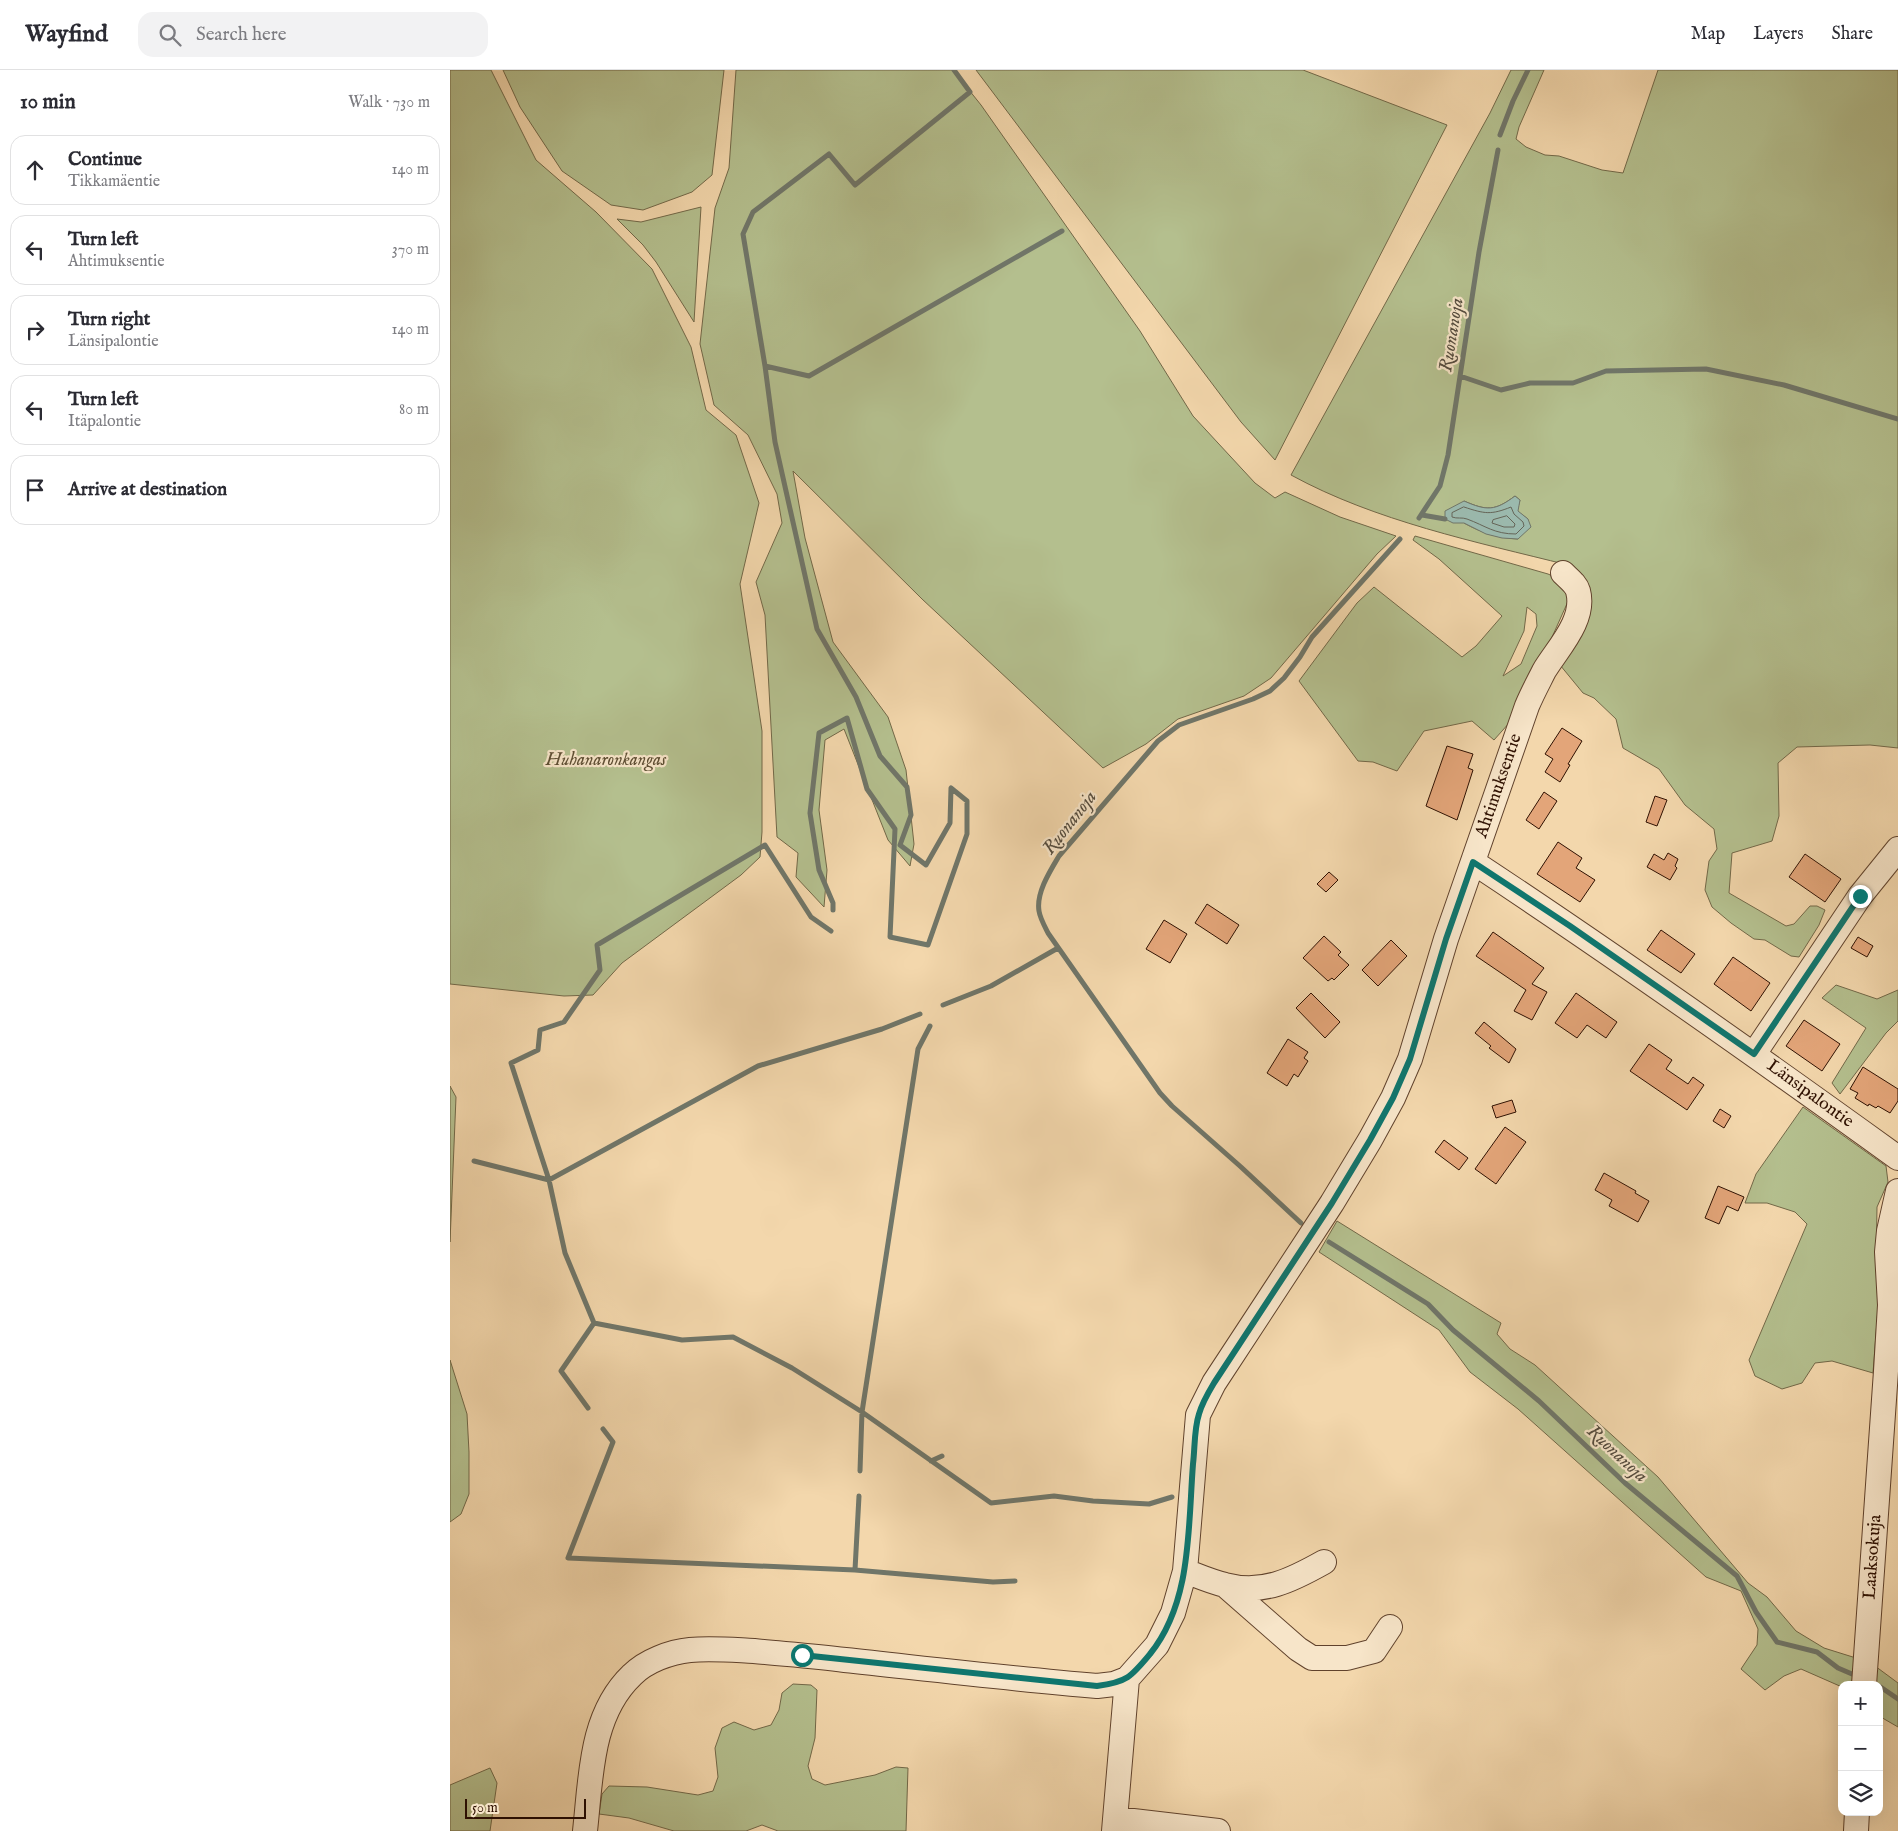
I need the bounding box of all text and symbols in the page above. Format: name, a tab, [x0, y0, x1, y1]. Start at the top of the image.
search box	[138, 12, 488, 57]
text: Wayfind	[25, 19, 108, 50]
icon: search	[156, 21, 184, 49]
text: Search here	[196, 23, 286, 47]
text: Map	[1691, 23, 1725, 46]
text: Layers	[1753, 23, 1804, 46]
text: Share	[1832, 23, 1873, 46]
text: 10 min	[20, 89, 76, 116]
text: Walk · 730 m	[348, 93, 430, 113]
text: Continue	[68, 148, 142, 172]
icon: ahead	[21, 156, 49, 184]
text: 140 m	[391, 160, 429, 180]
text: Tikkamäentie	[68, 172, 160, 192]
text: Turn left	[68, 228, 139, 252]
icon: left	[21, 236, 49, 264]
text: 370 m	[392, 240, 429, 260]
text: Ahtimuksentie	[68, 252, 165, 272]
water label: Ruonanoja	[1434, 296, 1470, 374]
text: Turn right	[68, 308, 150, 332]
icon: right	[21, 316, 49, 344]
text: 140 m	[391, 320, 429, 340]
text: Länsipalontie	[68, 332, 159, 352]
text: Turn left	[68, 388, 139, 412]
icon: left	[21, 396, 49, 424]
text: 80 m	[399, 400, 429, 420]
text: Itäpalontie	[68, 412, 141, 432]
icon: arrive	[21, 476, 49, 504]
text: Arrive at destination	[68, 478, 227, 502]
street label: Ahtimuksentie	[1470, 731, 1528, 842]
park label: Huhanaronkangas	[545, 749, 667, 772]
water label: Ruonanoja	[1038, 786, 1102, 860]
route end	[1849, 885, 1872, 908]
street label: Länsipalontie	[1762, 1055, 1858, 1133]
water label: Ruonanoja	[1582, 1420, 1652, 1488]
street label: Laaksokuja	[1859, 1514, 1887, 1600]
route start	[791, 1644, 814, 1667]
map controls	[1838, 1681, 1883, 1816]
button: +	[1838, 1681, 1883, 1726]
button: −	[1838, 1726, 1883, 1771]
button: layers	[1838, 1771, 1883, 1816]
scale bar	[465, 1796, 586, 1819]
text: 50 m	[472, 1799, 498, 1817]

